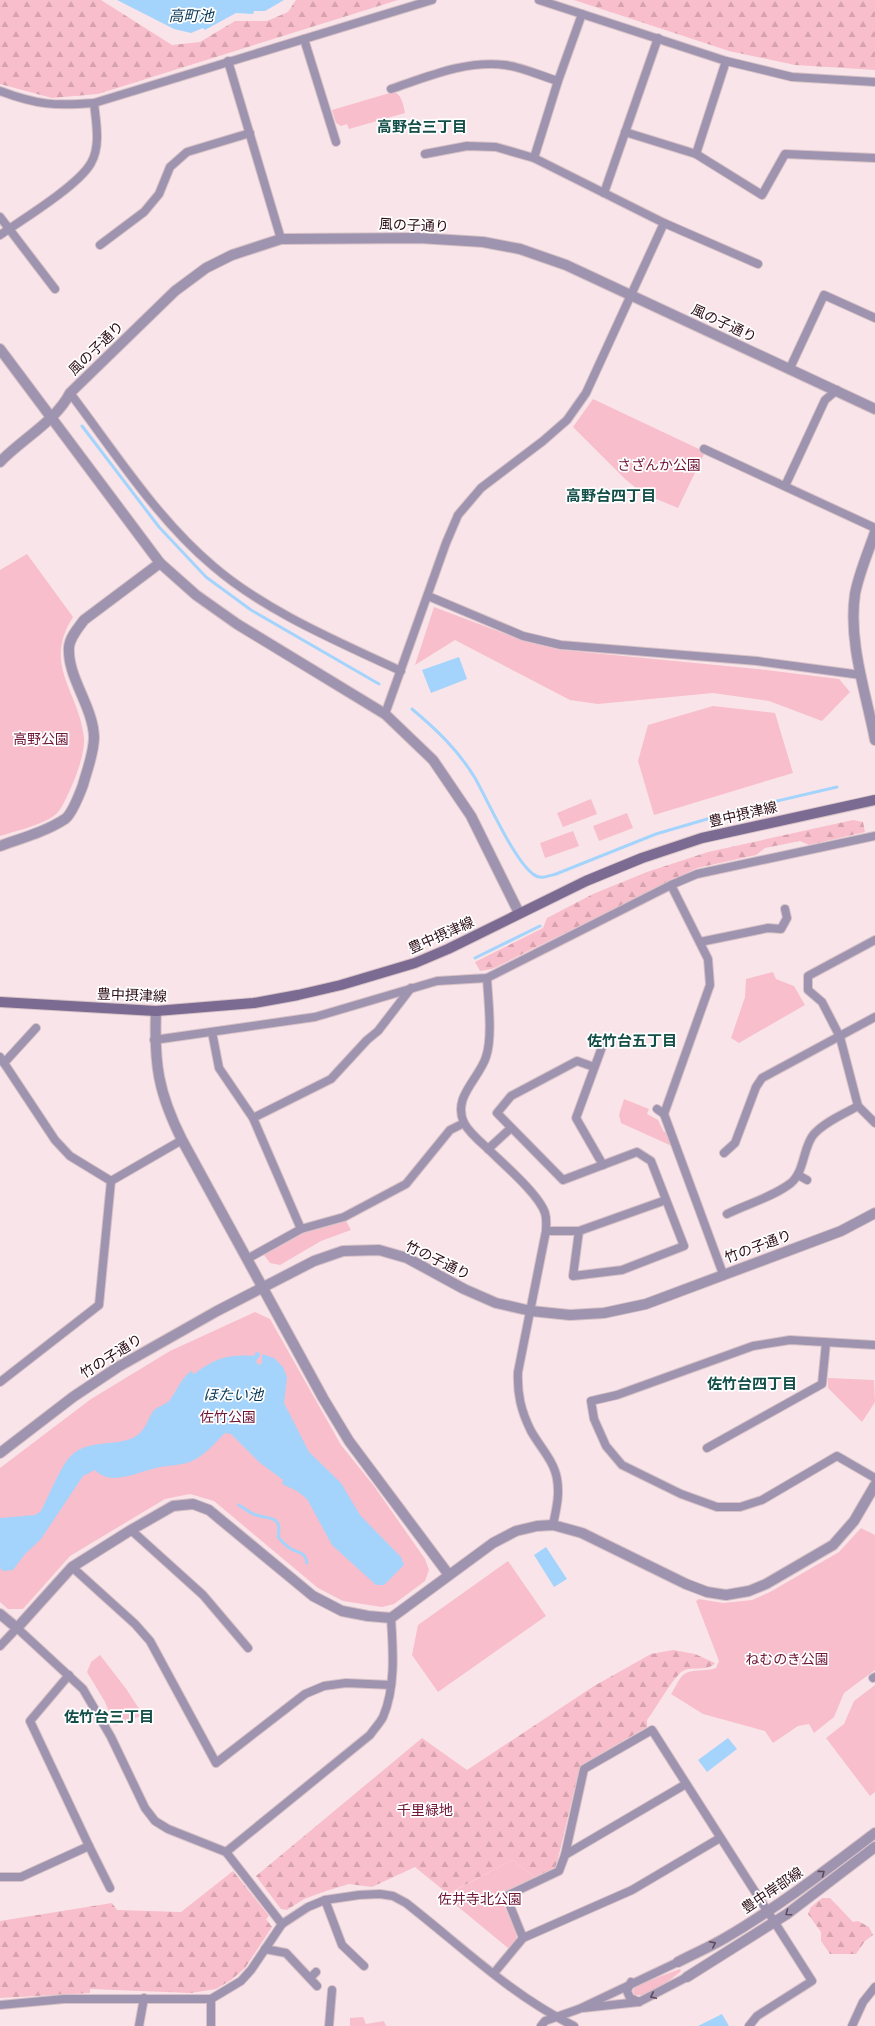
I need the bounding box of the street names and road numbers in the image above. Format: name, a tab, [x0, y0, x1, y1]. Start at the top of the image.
street label: 風の子通り	[379, 215, 449, 235]
street label: 風の子通り	[688, 300, 760, 346]
street label: 風の子通り	[65, 317, 127, 379]
street label: 豊中摂津線	[707, 797, 779, 831]
street label: 豊中摂津線	[405, 913, 477, 957]
street label: 豊中摂津線	[97, 985, 167, 1005]
street label: 竹の子通り	[722, 1226, 794, 1266]
street label: 竹の子通り	[403, 1237, 473, 1283]
street label: 竹の子通り	[77, 1330, 145, 1382]
street label: 豊中岸部線	[738, 1863, 806, 1917]

